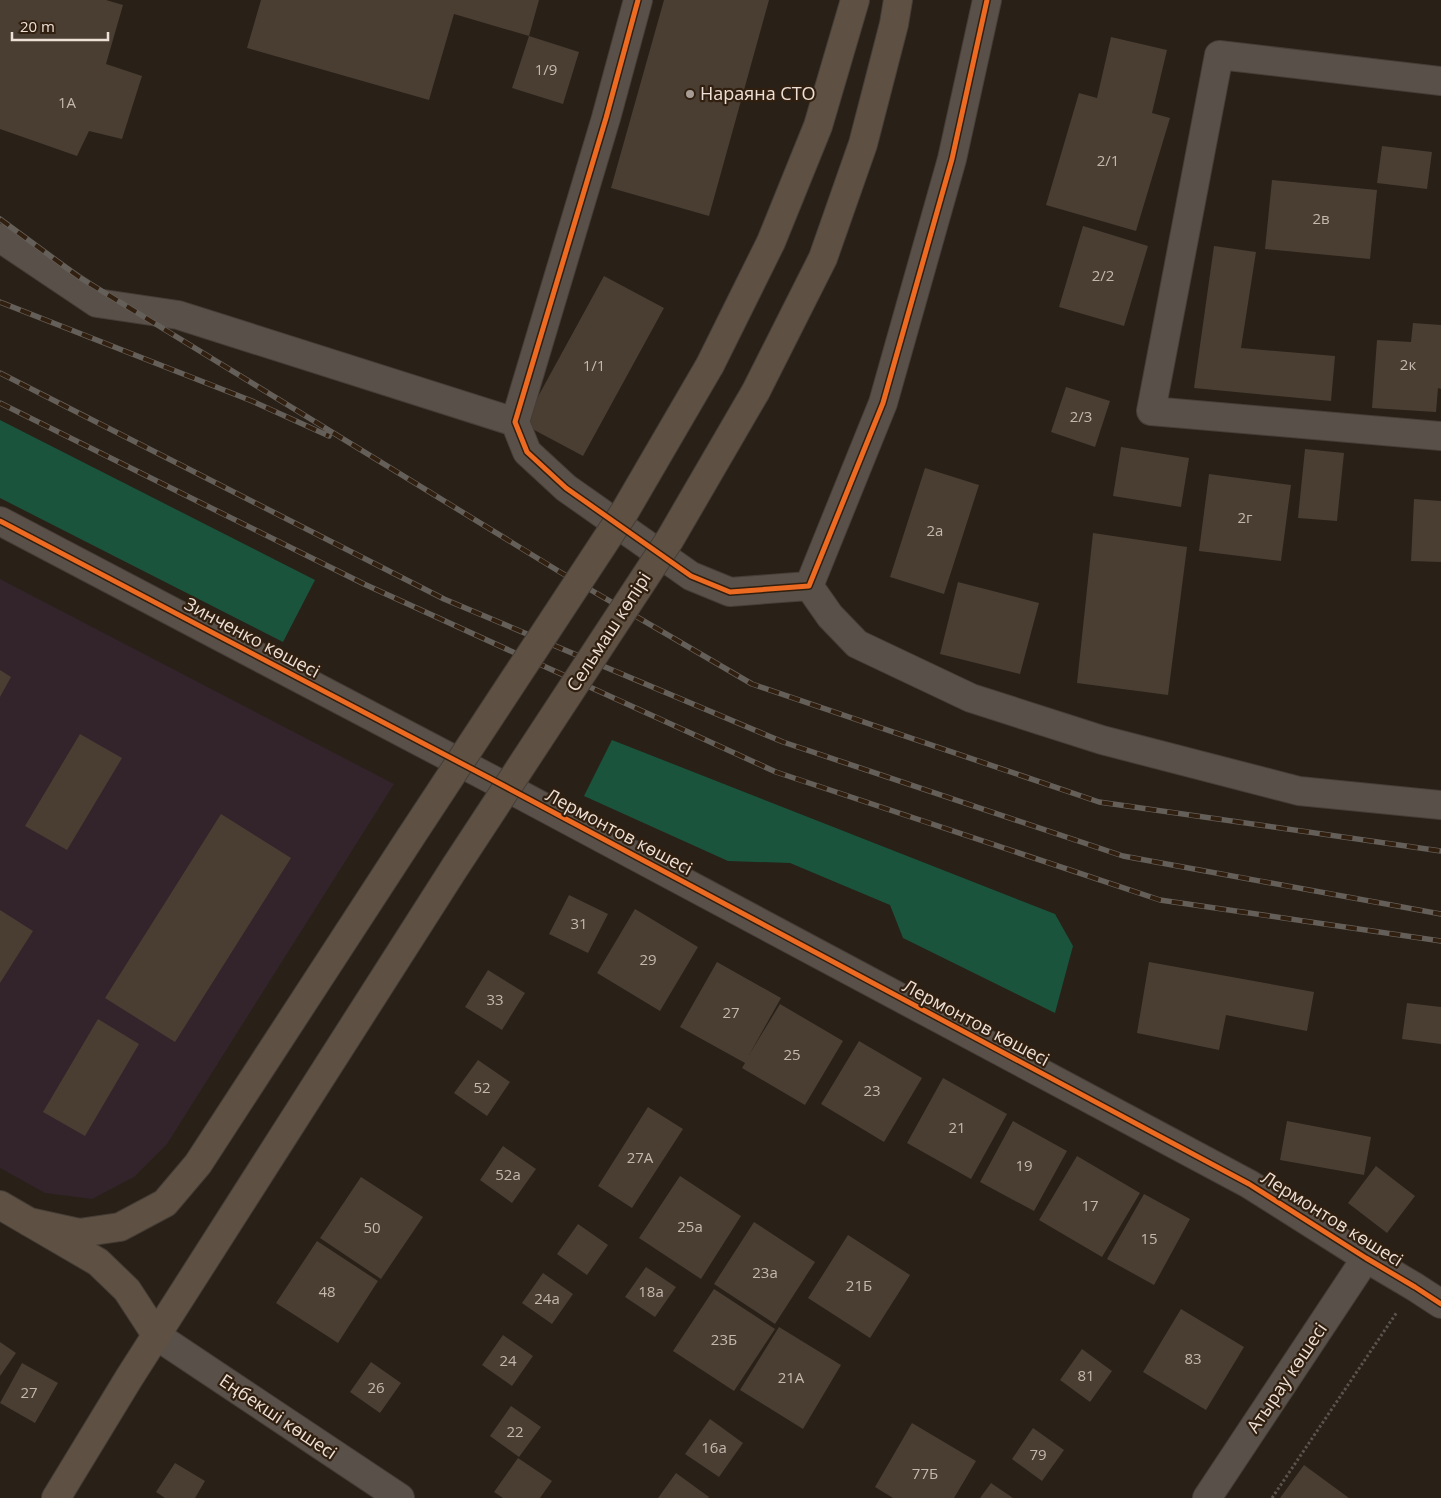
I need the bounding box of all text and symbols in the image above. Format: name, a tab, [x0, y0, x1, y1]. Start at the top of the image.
scale bar	[12, 10, 109, 42]
text: 20 m	[20, 16, 55, 36]
house number: 1/9	[535, 59, 557, 79]
place label: Нараяна СТО	[700, 81, 816, 105]
marker: Нараяна СТО	[684, 88, 696, 100]
house number: 1А	[58, 92, 77, 112]
house number: 2/1	[1097, 150, 1119, 170]
house number: 2в	[1312, 208, 1330, 228]
house number: 2/2	[1092, 265, 1114, 285]
house number: 2к	[1400, 354, 1416, 374]
house number: 1/1	[583, 355, 605, 375]
house number: 2/3	[1070, 406, 1092, 426]
house number: 2г	[1237, 507, 1253, 527]
house number: 2а	[927, 520, 943, 540]
street label: Сельмаш көпірі	[561, 567, 656, 696]
street label: Зинченко көшесі	[181, 591, 324, 683]
street label: Лермонтов көшесі	[542, 782, 697, 880]
house number: 31	[570, 913, 588, 933]
house number: 29	[639, 949, 657, 969]
street label: Лермонтов көшесі	[899, 973, 1054, 1071]
house number: 33	[486, 989, 504, 1009]
house number: 27	[722, 1002, 740, 1022]
house number: 25	[783, 1044, 801, 1064]
house number: 52	[473, 1077, 491, 1097]
house number: 23	[863, 1080, 881, 1100]
house number: 21	[948, 1117, 966, 1137]
house number: 27А	[627, 1147, 654, 1167]
house number: 19	[1015, 1155, 1033, 1175]
house number: 52а	[495, 1164, 521, 1184]
street label: Лермонтов көшесі	[1257, 1165, 1408, 1272]
house number: 17	[1081, 1195, 1099, 1215]
house number: 25а	[677, 1216, 703, 1236]
house number: 50	[363, 1217, 381, 1237]
house number: 15	[1140, 1228, 1158, 1248]
house number: 23а	[752, 1262, 778, 1282]
house number: 21Б	[846, 1275, 872, 1295]
house number: 48	[318, 1281, 336, 1301]
house number: 18а	[638, 1281, 664, 1301]
house number: 24а	[534, 1288, 560, 1308]
street label: Атырау көшесі	[1240, 1318, 1332, 1437]
house number: 23Б	[711, 1329, 737, 1349]
house number: 83	[1184, 1348, 1202, 1368]
house number: 24	[499, 1350, 517, 1370]
house number: 81	[1077, 1365, 1095, 1385]
house number: 21А	[778, 1367, 805, 1387]
street label: Еңбекші көшесі	[215, 1368, 342, 1464]
house number: 26	[367, 1377, 385, 1397]
house number: 27	[20, 1382, 38, 1402]
house number: 22	[506, 1421, 524, 1441]
house number: 16а	[701, 1437, 727, 1457]
house number: 79	[1029, 1444, 1047, 1464]
house number: 77Б	[912, 1463, 938, 1483]

